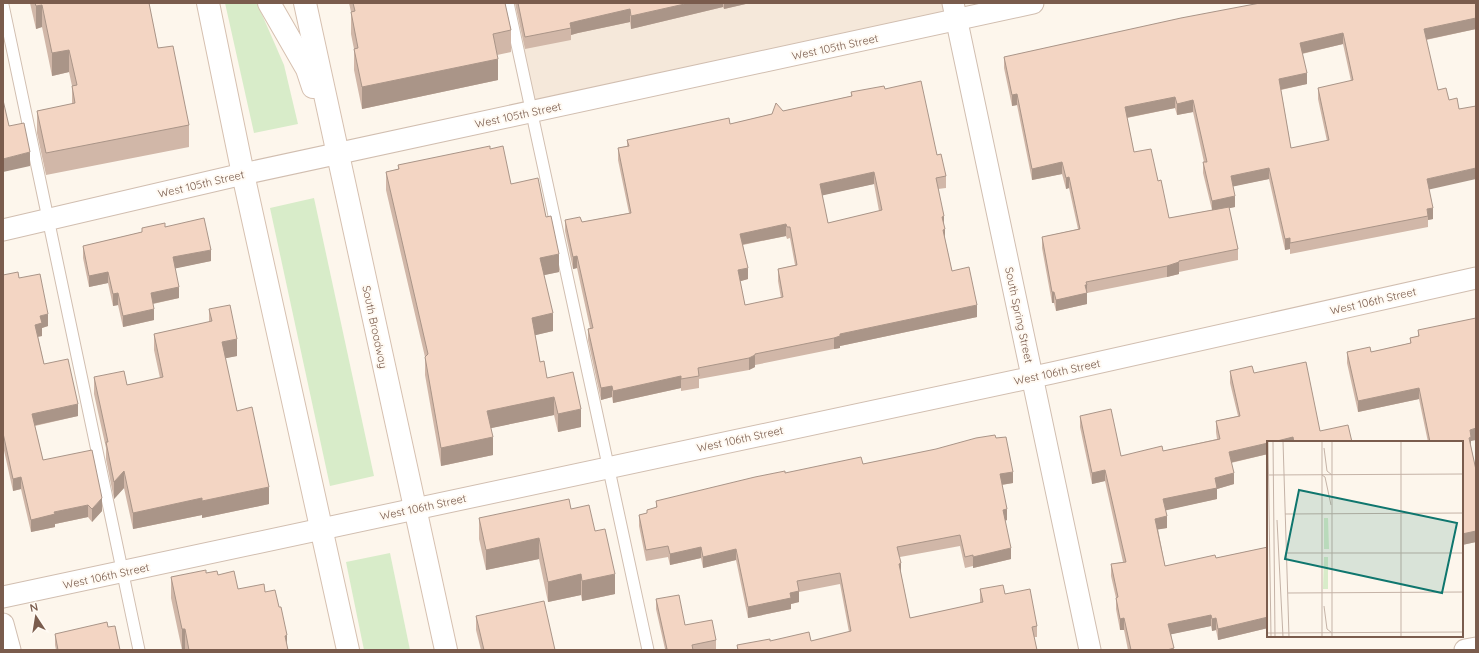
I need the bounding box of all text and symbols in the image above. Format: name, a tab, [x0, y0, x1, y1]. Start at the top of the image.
street label: West 105th Street	[790, 31, 880, 63]
street label: West 105th Street	[473, 99, 563, 131]
street label: West 105th Street	[156, 167, 246, 201]
street label: South Spring Street	[1002, 266, 1036, 365]
street label: South Broadway	[359, 284, 391, 370]
street label: West 106th Street	[1328, 284, 1418, 318]
street label: West 106th Street	[1012, 356, 1102, 388]
street label: West 106th Street	[695, 423, 785, 455]
inset map	[1267, 441, 1463, 637]
street label: West 106th Street	[378, 491, 468, 523]
street label: West 106th Street	[61, 560, 151, 592]
north arrow	[16, 597, 56, 637]
text: N	[29, 600, 39, 615]

